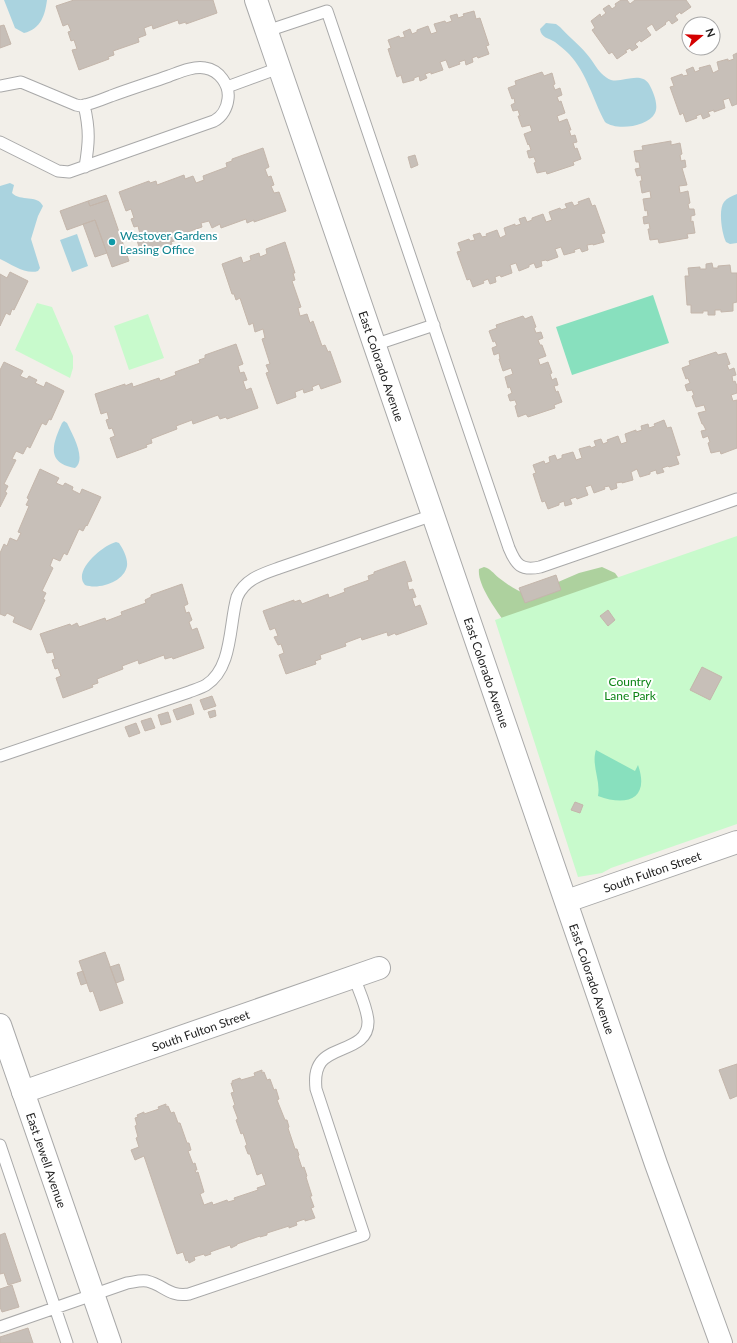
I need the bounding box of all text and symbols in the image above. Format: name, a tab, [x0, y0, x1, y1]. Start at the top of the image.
north arrow	[681, 16, 721, 56]
text: N	[703, 26, 718, 39]
place label: Westover Gardens Leasing Office	[120, 228, 218, 257]
marker: Westover Gardens Leasing Office	[107, 237, 117, 247]
street label: East Colorado Avenue	[356, 309, 408, 423]
street label: East Colorado Avenue	[461, 615, 513, 730]
park label: Country Lane Park	[604, 674, 657, 703]
street label: South Fulton Street	[601, 847, 704, 895]
street label: East Colorado Avenue	[566, 922, 618, 1036]
street label: South Fulton Street	[150, 1006, 252, 1054]
street label: East Jewell Avenue	[23, 1110, 70, 1210]

